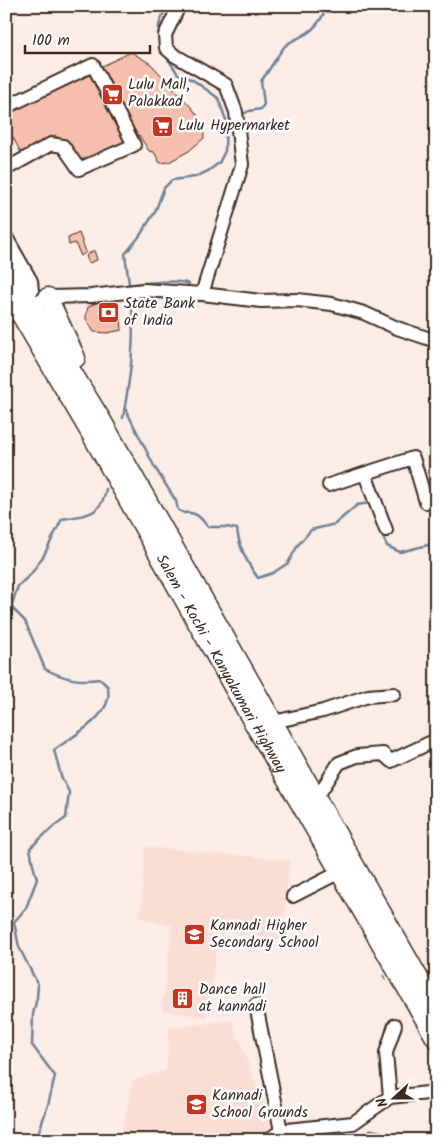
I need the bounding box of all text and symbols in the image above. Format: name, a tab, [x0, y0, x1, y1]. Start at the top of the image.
scale bar	[25, 22, 150, 54]
text: 100 m	[32, 29, 70, 53]
place label: Lulu Mall, Palakkad	[128, 73, 190, 114]
supermarket icon: Lulu Mall, Palakkad	[100, 82, 124, 106]
supermarket icon: Lulu Hypermarket	[150, 114, 174, 138]
place label: Lulu Hypermarket	[178, 114, 290, 138]
place label: State Bank of India	[124, 292, 196, 333]
bank icon: State Bank of India	[96, 301, 120, 325]
street label: Salem - Kochi - Kanyakumari Highway	[149, 550, 293, 779]
place label: Kannadi Higher Secondary School	[210, 914, 319, 955]
school or university icon: Kannadi Higher Secondary School	[182, 923, 206, 947]
place label: Dance hall at kannadi	[199, 978, 267, 1019]
building icon: Dance hall at kannadi	[171, 987, 195, 1011]
north arrow	[370, 1074, 420, 1124]
place label: Kannadi School Grounds	[212, 1084, 309, 1125]
school or university icon: Kannadi School Grounds	[184, 1093, 208, 1117]
text: N	[371, 1094, 395, 1110]

